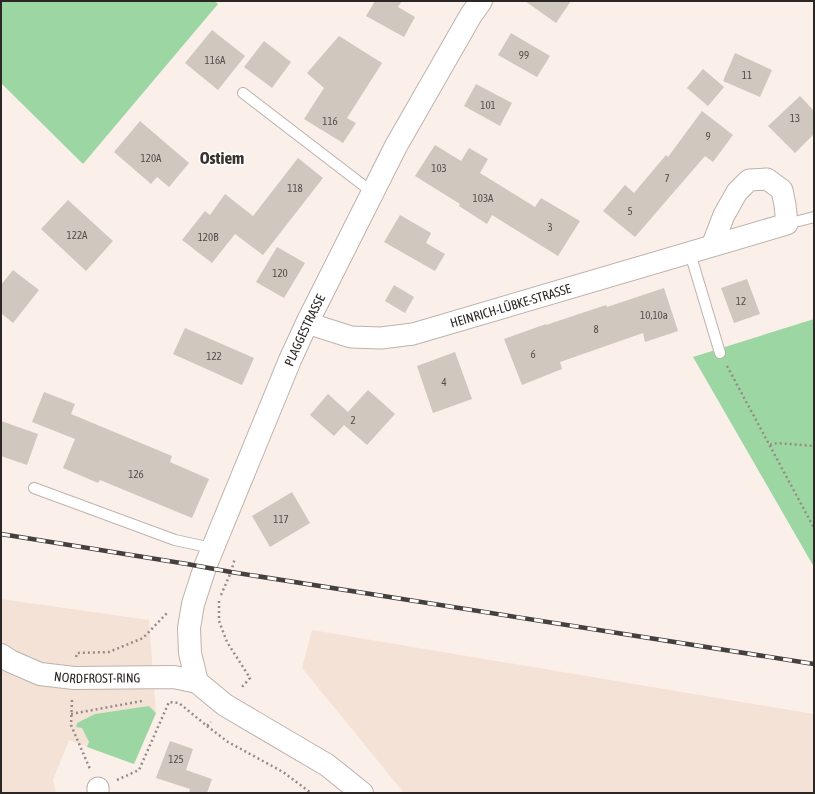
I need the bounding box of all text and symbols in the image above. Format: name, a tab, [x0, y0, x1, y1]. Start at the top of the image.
house number: 99	[519, 49, 529, 61]
house number: 116A	[205, 54, 226, 66]
house number: 11	[742, 69, 752, 81]
house number: 101	[480, 99, 496, 111]
house number: 13	[790, 112, 800, 124]
house number: 116	[322, 115, 338, 127]
house number: 9	[705, 130, 711, 142]
district label: Ostiem	[200, 148, 244, 168]
house number: 120A	[141, 152, 162, 164]
house number: 103	[431, 162, 447, 174]
house number: 7	[664, 172, 670, 184]
house number: 118	[287, 182, 303, 194]
house number: 103A	[473, 192, 494, 204]
house number: 5	[627, 205, 633, 217]
house number: 3	[547, 221, 553, 233]
house number: 122A	[67, 229, 88, 241]
house number: 120B	[198, 231, 219, 243]
house number: 120	[272, 267, 288, 279]
street label: HEINRICH-LÜBKE-STRASSE	[448, 281, 573, 331]
street label: PLAGGESTRASSE	[281, 292, 328, 368]
house number: 12	[736, 295, 746, 307]
house number: 10,10a	[640, 309, 668, 321]
house number: 8	[593, 323, 599, 335]
house number: 6	[530, 348, 536, 360]
house number: 122	[206, 350, 222, 362]
house number: 4	[441, 376, 447, 388]
house number: 2	[350, 414, 356, 426]
house number: 126	[128, 468, 144, 480]
house number: 117	[273, 513, 289, 525]
street label: NORDFROST-RING	[53, 669, 141, 686]
house number: 125	[168, 753, 184, 765]

